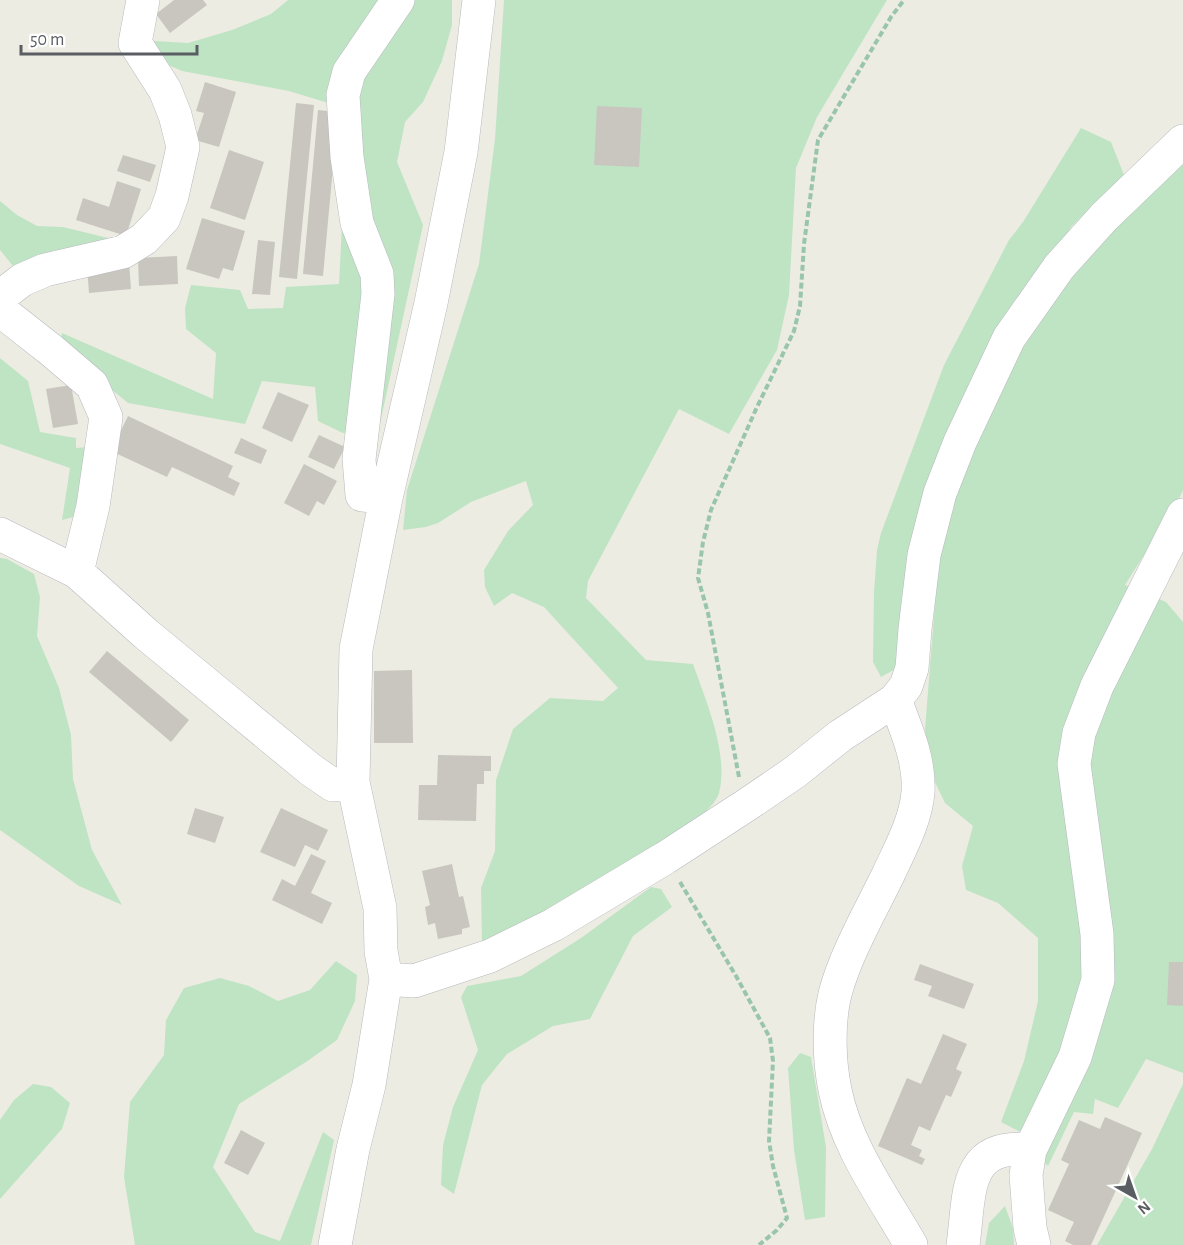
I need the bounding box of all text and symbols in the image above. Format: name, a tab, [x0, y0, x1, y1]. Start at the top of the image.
scale bar	[21, 18, 196, 56]
text: 50 m	[30, 31, 64, 49]
north arrow	[1105, 1167, 1165, 1227]
text: N	[1135, 1198, 1153, 1217]

